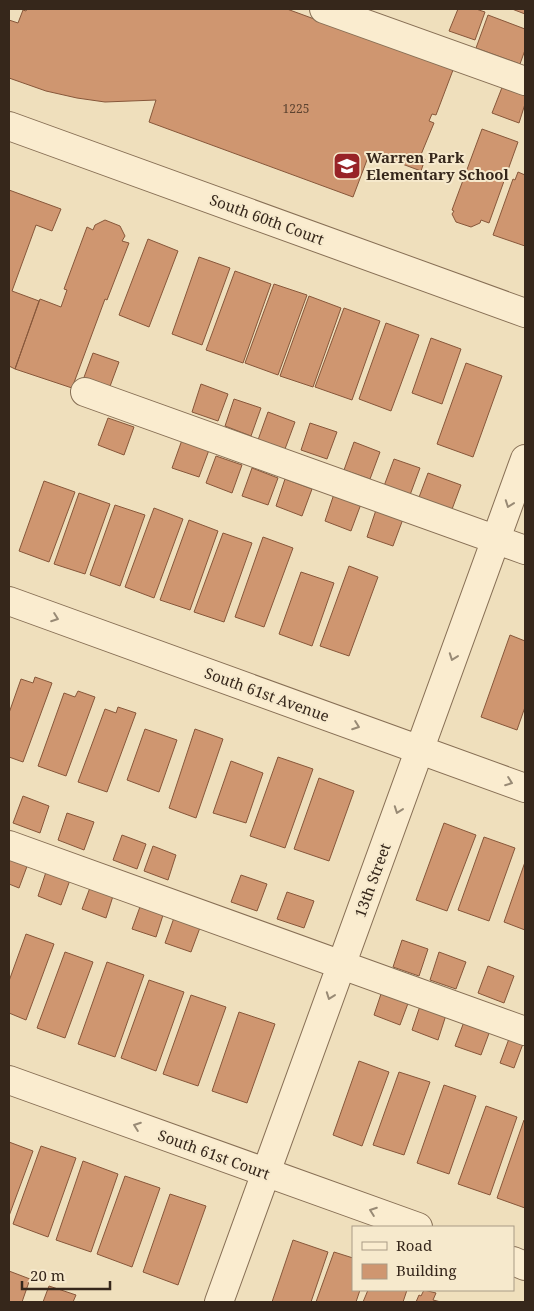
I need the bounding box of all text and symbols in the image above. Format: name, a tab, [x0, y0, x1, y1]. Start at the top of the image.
house number: 1225	[283, 100, 309, 117]
place label: Warren Park Elementary School	[366, 147, 510, 184]
school or university icon: Warren Park Elementary School	[332, 151, 362, 181]
street label: South 60th Court	[207, 189, 327, 249]
one-way arrow	[505, 500, 515, 508]
one-way arrow	[50, 612, 58, 622]
one-way arrow	[449, 652, 459, 661]
street label: South 61st Avenue	[202, 662, 332, 726]
one-way arrow	[351, 720, 359, 730]
one-way arrow	[504, 776, 512, 786]
one-way arrow	[394, 805, 404, 814]
street label: 13th Street	[349, 840, 395, 920]
one-way arrow	[326, 991, 336, 999]
one-way arrow	[134, 1122, 142, 1132]
street label: South 61st Court	[155, 1125, 273, 1183]
one-way arrow	[369, 1207, 377, 1217]
legend	[352, 1226, 514, 1291]
text: Road	[396, 1235, 432, 1255]
scale bar	[22, 1258, 110, 1290]
text: Building	[396, 1260, 457, 1280]
text: 20 m	[30, 1265, 65, 1285]

